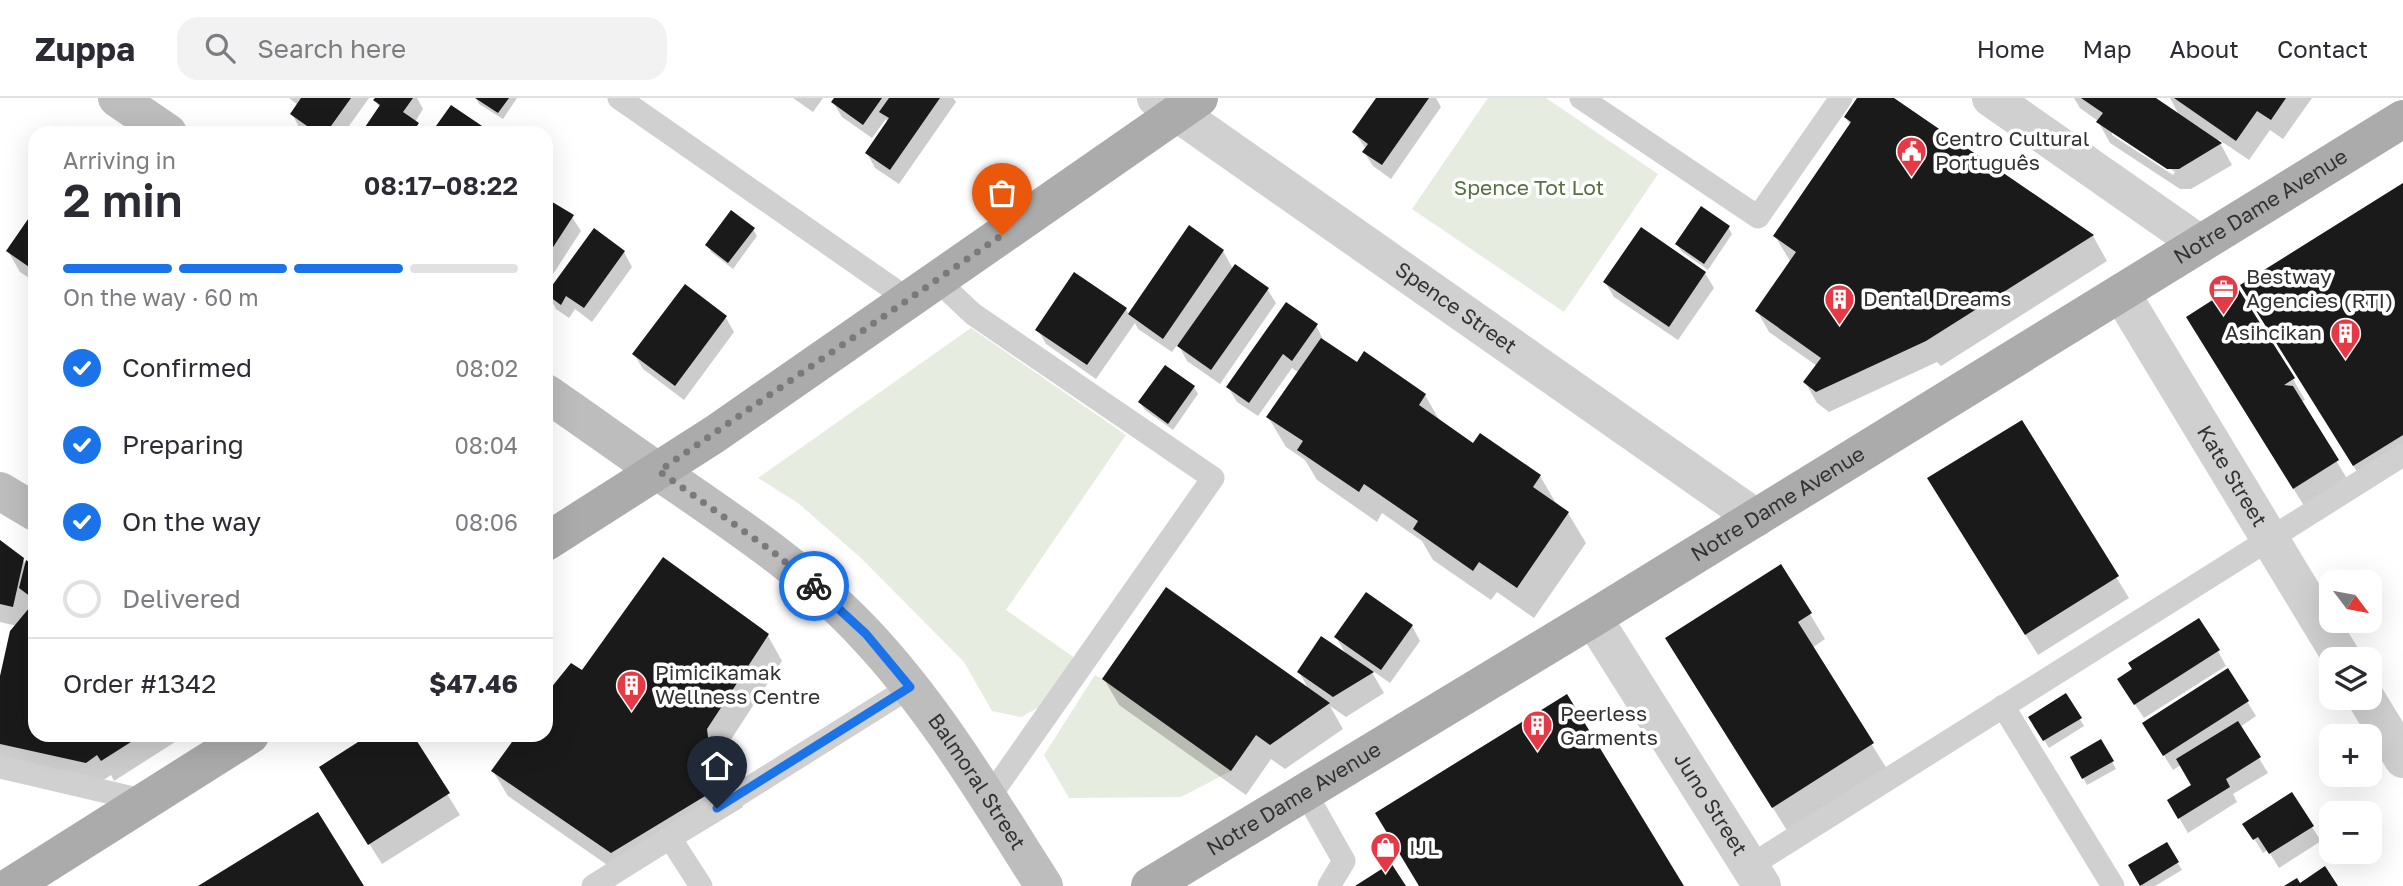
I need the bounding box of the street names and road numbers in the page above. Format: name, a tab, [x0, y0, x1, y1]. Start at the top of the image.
street label: Notre Dame Avenue	[2169, 143, 2352, 269]
street label: Spence Street	[1391, 256, 1522, 359]
street label: Kate Street	[2192, 420, 2273, 531]
street label: Notre Dame Avenue	[1686, 440, 1869, 567]
street label: Balmoral Street	[923, 708, 1032, 854]
street label: Notre Dame Avenue	[1201, 736, 1385, 861]
street label: Juno Street	[1669, 747, 1753, 860]

